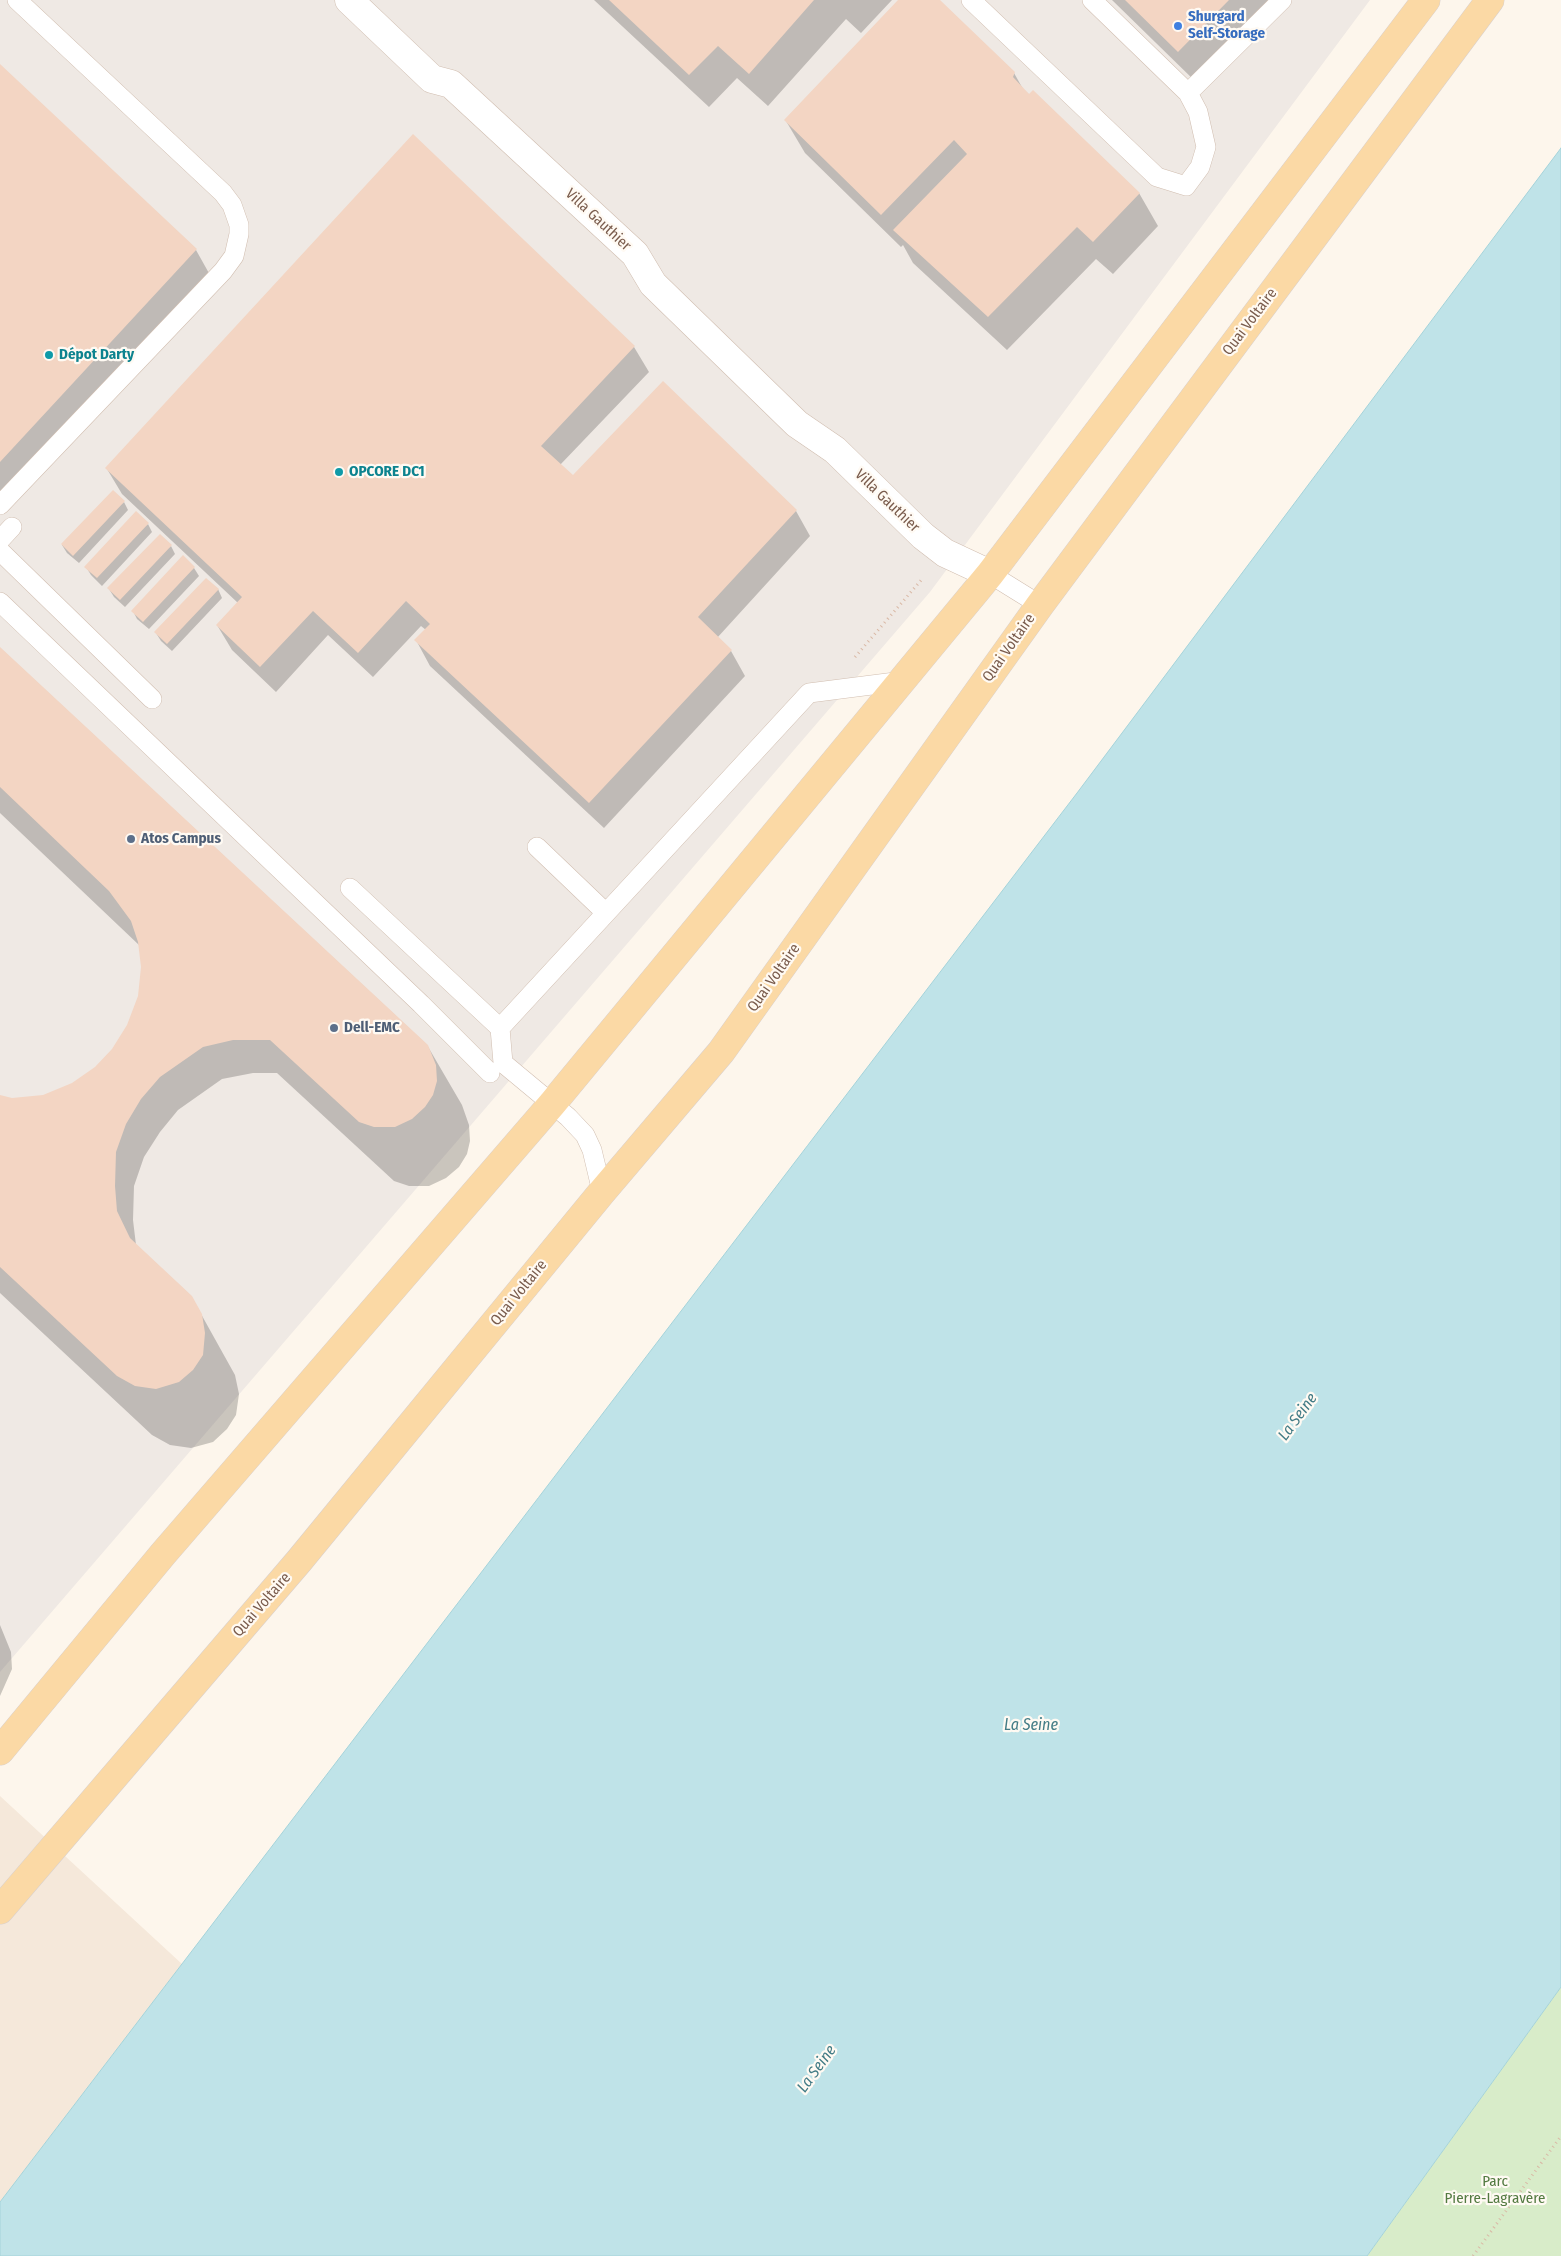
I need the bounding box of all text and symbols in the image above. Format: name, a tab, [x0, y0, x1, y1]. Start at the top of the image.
place label: Shurgard Self-Storage	[1188, 8, 1265, 43]
marker: Shurgard Self-Storage	[1172, 20, 1184, 32]
street label: Villa Gauthier	[561, 185, 635, 255]
street label: Quai Voltaire	[1219, 285, 1281, 359]
place label: Dépot Darty	[59, 346, 134, 364]
marker: Dépot Darty	[43, 349, 55, 361]
place label: OPCORE DC1	[349, 463, 425, 481]
marker: OPCORE DC1	[333, 466, 345, 478]
street label: Villa Gauthier	[851, 466, 923, 536]
street label: Quai Voltaire	[979, 610, 1039, 686]
place label: Atos Campus	[141, 830, 221, 848]
marker: Atos Campus	[125, 833, 137, 845]
street label: Quai Voltaire	[744, 940, 804, 1016]
place label: Dell-EMC	[344, 1019, 400, 1037]
marker: Dell-EMC	[328, 1022, 340, 1034]
street label: Quai Voltaire	[487, 1257, 551, 1329]
water label: La Seine	[1274, 1389, 1322, 1445]
street label: Quai Voltaire	[229, 1569, 295, 1641]
water label: La Seine	[1004, 1716, 1058, 1736]
water label: La Seine	[793, 2041, 841, 2097]
park label: Parc Pierre-Lagravère	[1445, 2173, 1545, 2208]

